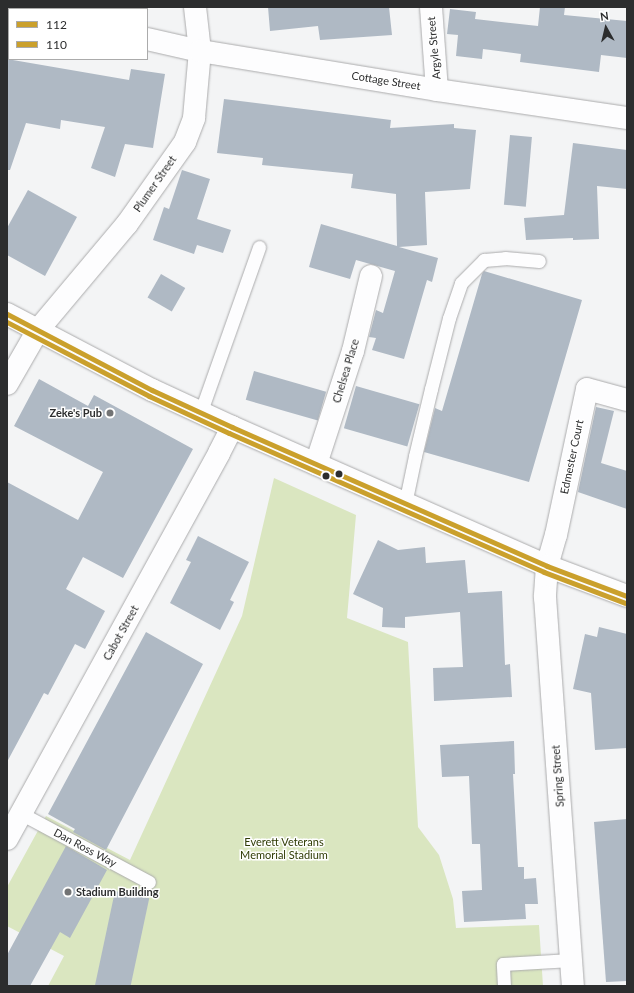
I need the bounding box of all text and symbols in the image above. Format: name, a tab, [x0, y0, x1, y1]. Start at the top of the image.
legend	[8, 8, 148, 60]
north arrow	[586, 8, 626, 48]
text: N	[599, 9, 609, 23]
street label: Argyle Street	[425, 16, 443, 80]
text: 112	[46, 17, 67, 32]
text: 110	[46, 37, 67, 52]
street label: Cottage Street	[351, 69, 421, 93]
street label: Plumer Street	[131, 153, 179, 215]
street label: Chelsea Place	[330, 337, 362, 405]
place label: Zeke's Pub	[50, 406, 102, 420]
marker: Zeke's Pub	[105, 408, 115, 418]
street label: Edmester Court	[558, 418, 586, 496]
unlabelled marker	[334, 469, 344, 479]
unlabelled marker	[321, 471, 331, 481]
street label: Cabot Street	[100, 603, 142, 663]
street label: Spring Street	[549, 744, 567, 808]
street label: Dan Ross Way	[51, 826, 119, 870]
park label: Everett Veterans Memorial Stadium	[240, 836, 328, 862]
place label: Stadium Building	[76, 885, 159, 899]
marker: Stadium Building	[63, 887, 73, 897]

